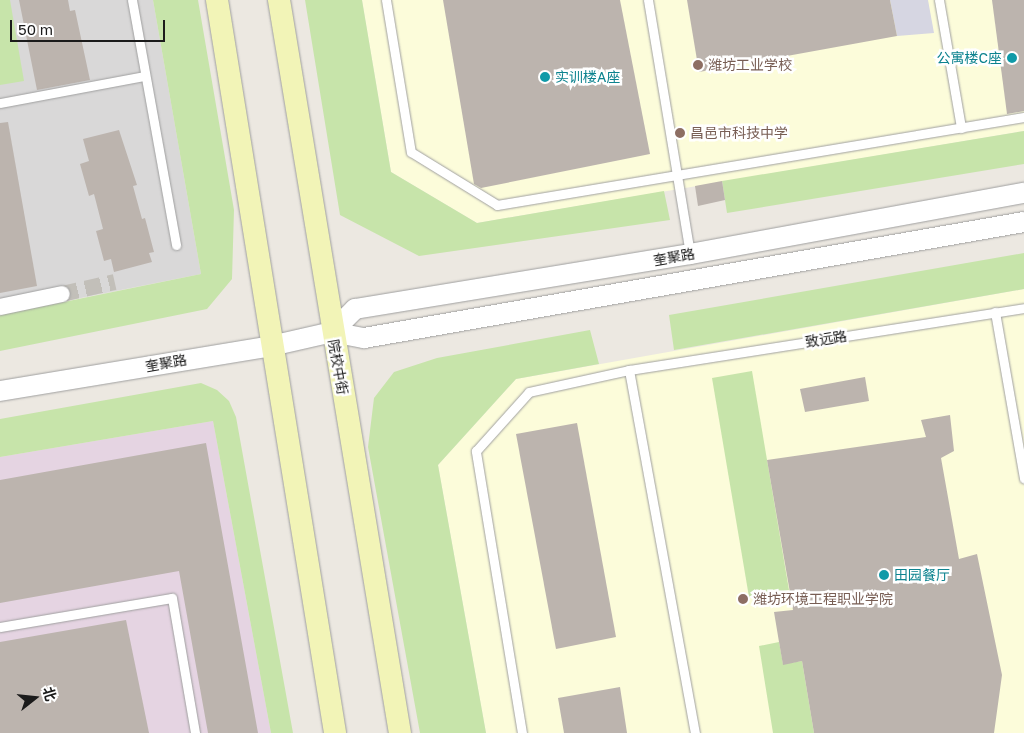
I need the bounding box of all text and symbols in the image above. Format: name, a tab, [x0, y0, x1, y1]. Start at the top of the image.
scale bar	[12, 10, 168, 42]
text: 50 m	[18, 20, 53, 38]
place label: 公寓楼C座	[936, 50, 1002, 66]
marker: 公寓楼C座	[1006, 52, 1018, 64]
place label: 潍坊工业学校	[708, 57, 792, 73]
marker: 潍坊工业学校	[692, 59, 704, 71]
place label: 实训楼A座	[555, 69, 620, 85]
marker: 实训楼A座	[539, 71, 551, 83]
place label: 昌邑市科技中学	[690, 125, 788, 141]
marker: 昌邑市科技中学	[674, 127, 686, 139]
street label: 奎聚路	[652, 245, 696, 269]
street label: 致远路	[804, 327, 848, 351]
street label: 院校中街	[325, 338, 351, 396]
street label: 奎聚路	[144, 351, 188, 375]
place label: 田园餐厅	[894, 567, 950, 583]
marker: 田园餐厅	[878, 569, 890, 581]
place label: 潍坊环境工程职业学院	[753, 591, 893, 607]
marker: 潍坊环境工程职业学院	[737, 593, 749, 605]
north arrow	[10, 673, 60, 723]
text: 北	[40, 685, 60, 703]

